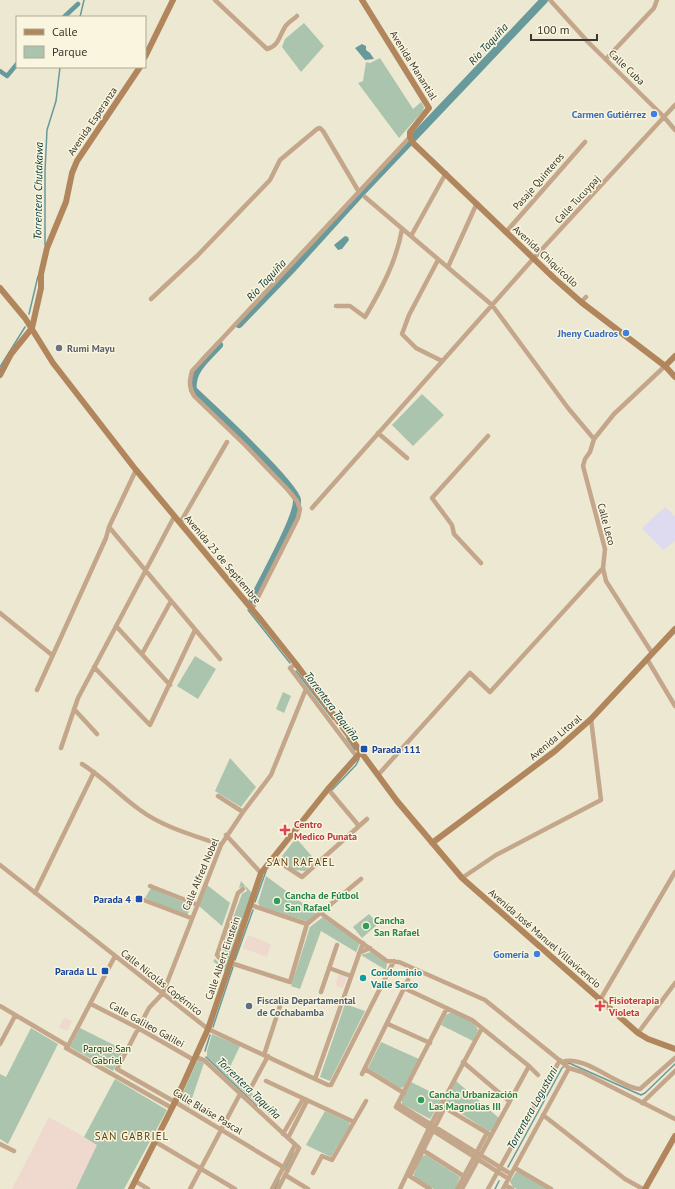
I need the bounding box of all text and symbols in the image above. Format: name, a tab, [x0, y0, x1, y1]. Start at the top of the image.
legend	[16, 16, 146, 68]
scale bar	[531, 16, 597, 42]
water label: Río Taquiña	[465, 20, 511, 68]
text: 100 m	[537, 22, 570, 37]
text: Calle	[52, 24, 78, 39]
street label: Avenida Manantial	[387, 28, 440, 102]
text: Parque	[52, 44, 87, 59]
street label: Calle Cuba	[606, 47, 648, 88]
street label: Avenida Esperanza	[65, 85, 120, 158]
place label: Carmen Gutiérrez	[572, 108, 646, 121]
marker: Carmen Gutiérrez	[649, 109, 659, 119]
water label: Torrentera Chutakawa	[30, 141, 46, 240]
street label: Pasaje Quinteros	[510, 150, 567, 213]
street label: Calle Tucuypaj	[552, 172, 603, 226]
street label: Avenida Chiquicollo	[510, 223, 581, 290]
water label: Río Taquiña	[243, 256, 289, 304]
place label: Jheny Cuadros	[557, 327, 618, 340]
marker: Jheny Cuadros	[621, 328, 631, 338]
place label: Rumi Mayu	[67, 342, 115, 355]
marker: Rumi Mayu	[54, 343, 64, 353]
street label: Calle Leco	[595, 502, 618, 547]
street label: Avenida 23 de Septiembre	[182, 512, 264, 606]
water label: Torrentera Taquiña	[301, 669, 363, 744]
street label: Avenida Litoral	[527, 712, 584, 763]
place label: Parada 111	[372, 743, 421, 756]
marker: Parada 111	[359, 744, 369, 754]
place label: Centro Medico Punata	[294, 818, 357, 843]
marker: Centro Medico Punata	[279, 824, 291, 836]
street label: Calle Alfred Nobel	[179, 836, 222, 913]
district label: SAN RAFAEL	[266, 855, 336, 869]
street label: Avenida José Manuel Villavicencio	[486, 886, 604, 991]
place label: Cancha de Fútbol San Rafael	[285, 889, 359, 914]
place label: Parada 4	[94, 893, 131, 906]
marker: Parada 4	[134, 894, 144, 904]
marker: Cancha de Fútbol San Rafael	[272, 896, 282, 906]
place label: Cancha San Rafael	[374, 914, 419, 939]
street label: Calle Albert Einstein	[202, 915, 243, 1001]
marker: Cancha San Rafael	[361, 921, 371, 931]
street label: Calle Nicolás Copérnico	[118, 946, 205, 1018]
place label: Gomería	[493, 948, 529, 961]
marker: Gomería	[532, 949, 542, 959]
place label: Parada LL	[55, 965, 98, 978]
marker: Parada LL	[100, 966, 110, 976]
place label: Condominio Valle Sarco	[370, 966, 423, 991]
marker: Condominio Valle Sarco	[358, 973, 368, 983]
place label: Fiscalia Departamental de Cochabamba	[257, 994, 356, 1019]
place label: Fisioterapia Violeta	[608, 994, 659, 1019]
street label: Calle Galileo Galilei	[107, 998, 187, 1050]
marker: Fisioterapia Violeta	[594, 1000, 606, 1012]
marker: Fiscalia Departamental de Cochabamba	[244, 1001, 254, 1011]
park label: Parque San Gabriel	[83, 1042, 131, 1067]
water label: Torrentera Taquiña	[214, 1054, 284, 1122]
water label: Torrentera Logustani	[504, 1063, 561, 1152]
street label: Calle Blaise Pascal	[170, 1085, 245, 1137]
place label: Cancha Urbanización Las Magnolias III	[429, 1088, 518, 1113]
marker: Cancha Urbanización Las Magnolias III	[416, 1095, 426, 1105]
district label: SAN GABRIEL	[95, 1129, 169, 1143]

